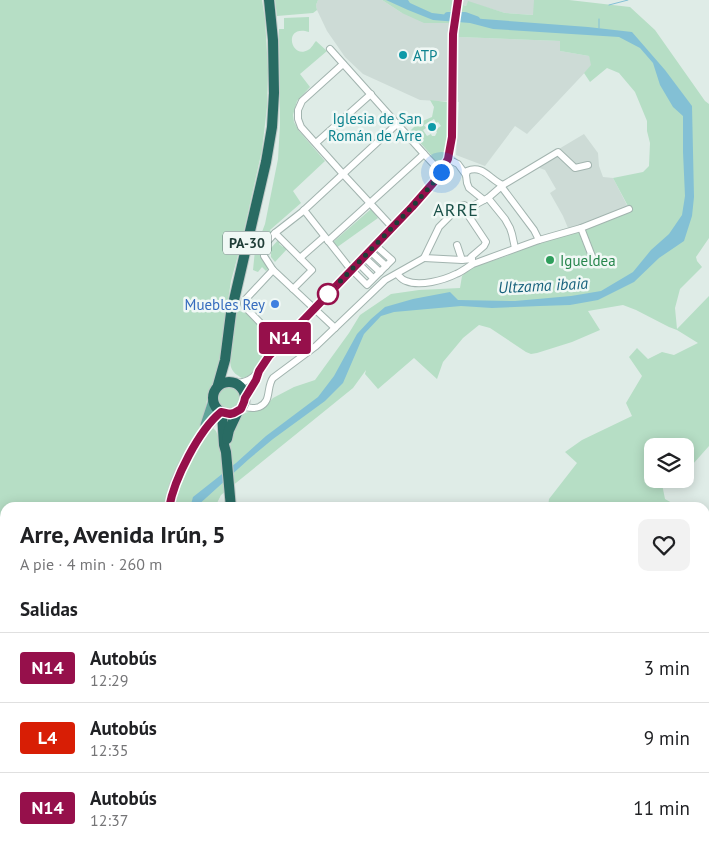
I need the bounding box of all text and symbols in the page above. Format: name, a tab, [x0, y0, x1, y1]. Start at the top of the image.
place label: ATP	[413, 46, 437, 65]
marker: ATP	[397, 49, 409, 61]
place label: Iglesia de San Román de Arre	[328, 109, 422, 145]
marker: Iglesia de San Román de Arre	[426, 121, 438, 133]
your location	[429, 160, 454, 185]
district label: ARRE	[433, 198, 479, 221]
road number: PA-30	[223, 232, 271, 254]
place label: Igueldea	[560, 251, 616, 270]
marker: Igueldea	[544, 254, 556, 266]
water label: Ultzama ibaia	[497, 273, 589, 297]
unlabelled marker	[317, 283, 339, 305]
place label: Muebles Rey	[185, 295, 265, 314]
marker: Muebles Rey	[269, 298, 281, 310]
line badge: N14	[256, 322, 314, 354]
text: N14	[269, 326, 301, 349]
map controls	[644, 438, 694, 488]
button: layers	[644, 438, 694, 488]
text: Arre, Avenida Irún, 5	[20, 519, 226, 550]
button: heart	[638, 519, 690, 571]
text: A pie · 4 min · 260 m	[20, 554, 162, 574]
text: Salidas	[20, 597, 78, 621]
text: Autobús	[90, 646, 157, 670]
text: N14	[31, 656, 64, 679]
text: 3 min	[644, 656, 690, 680]
text: 12:29	[90, 670, 128, 690]
text: Autobús	[90, 716, 157, 740]
text: L4	[38, 726, 57, 749]
text: 9 min	[644, 726, 690, 750]
text: 12:35	[90, 740, 128, 760]
text: Autobús	[90, 786, 157, 810]
text: N14	[31, 796, 64, 819]
text: 11 min	[633, 796, 690, 820]
text: 12:37	[90, 810, 128, 830]

